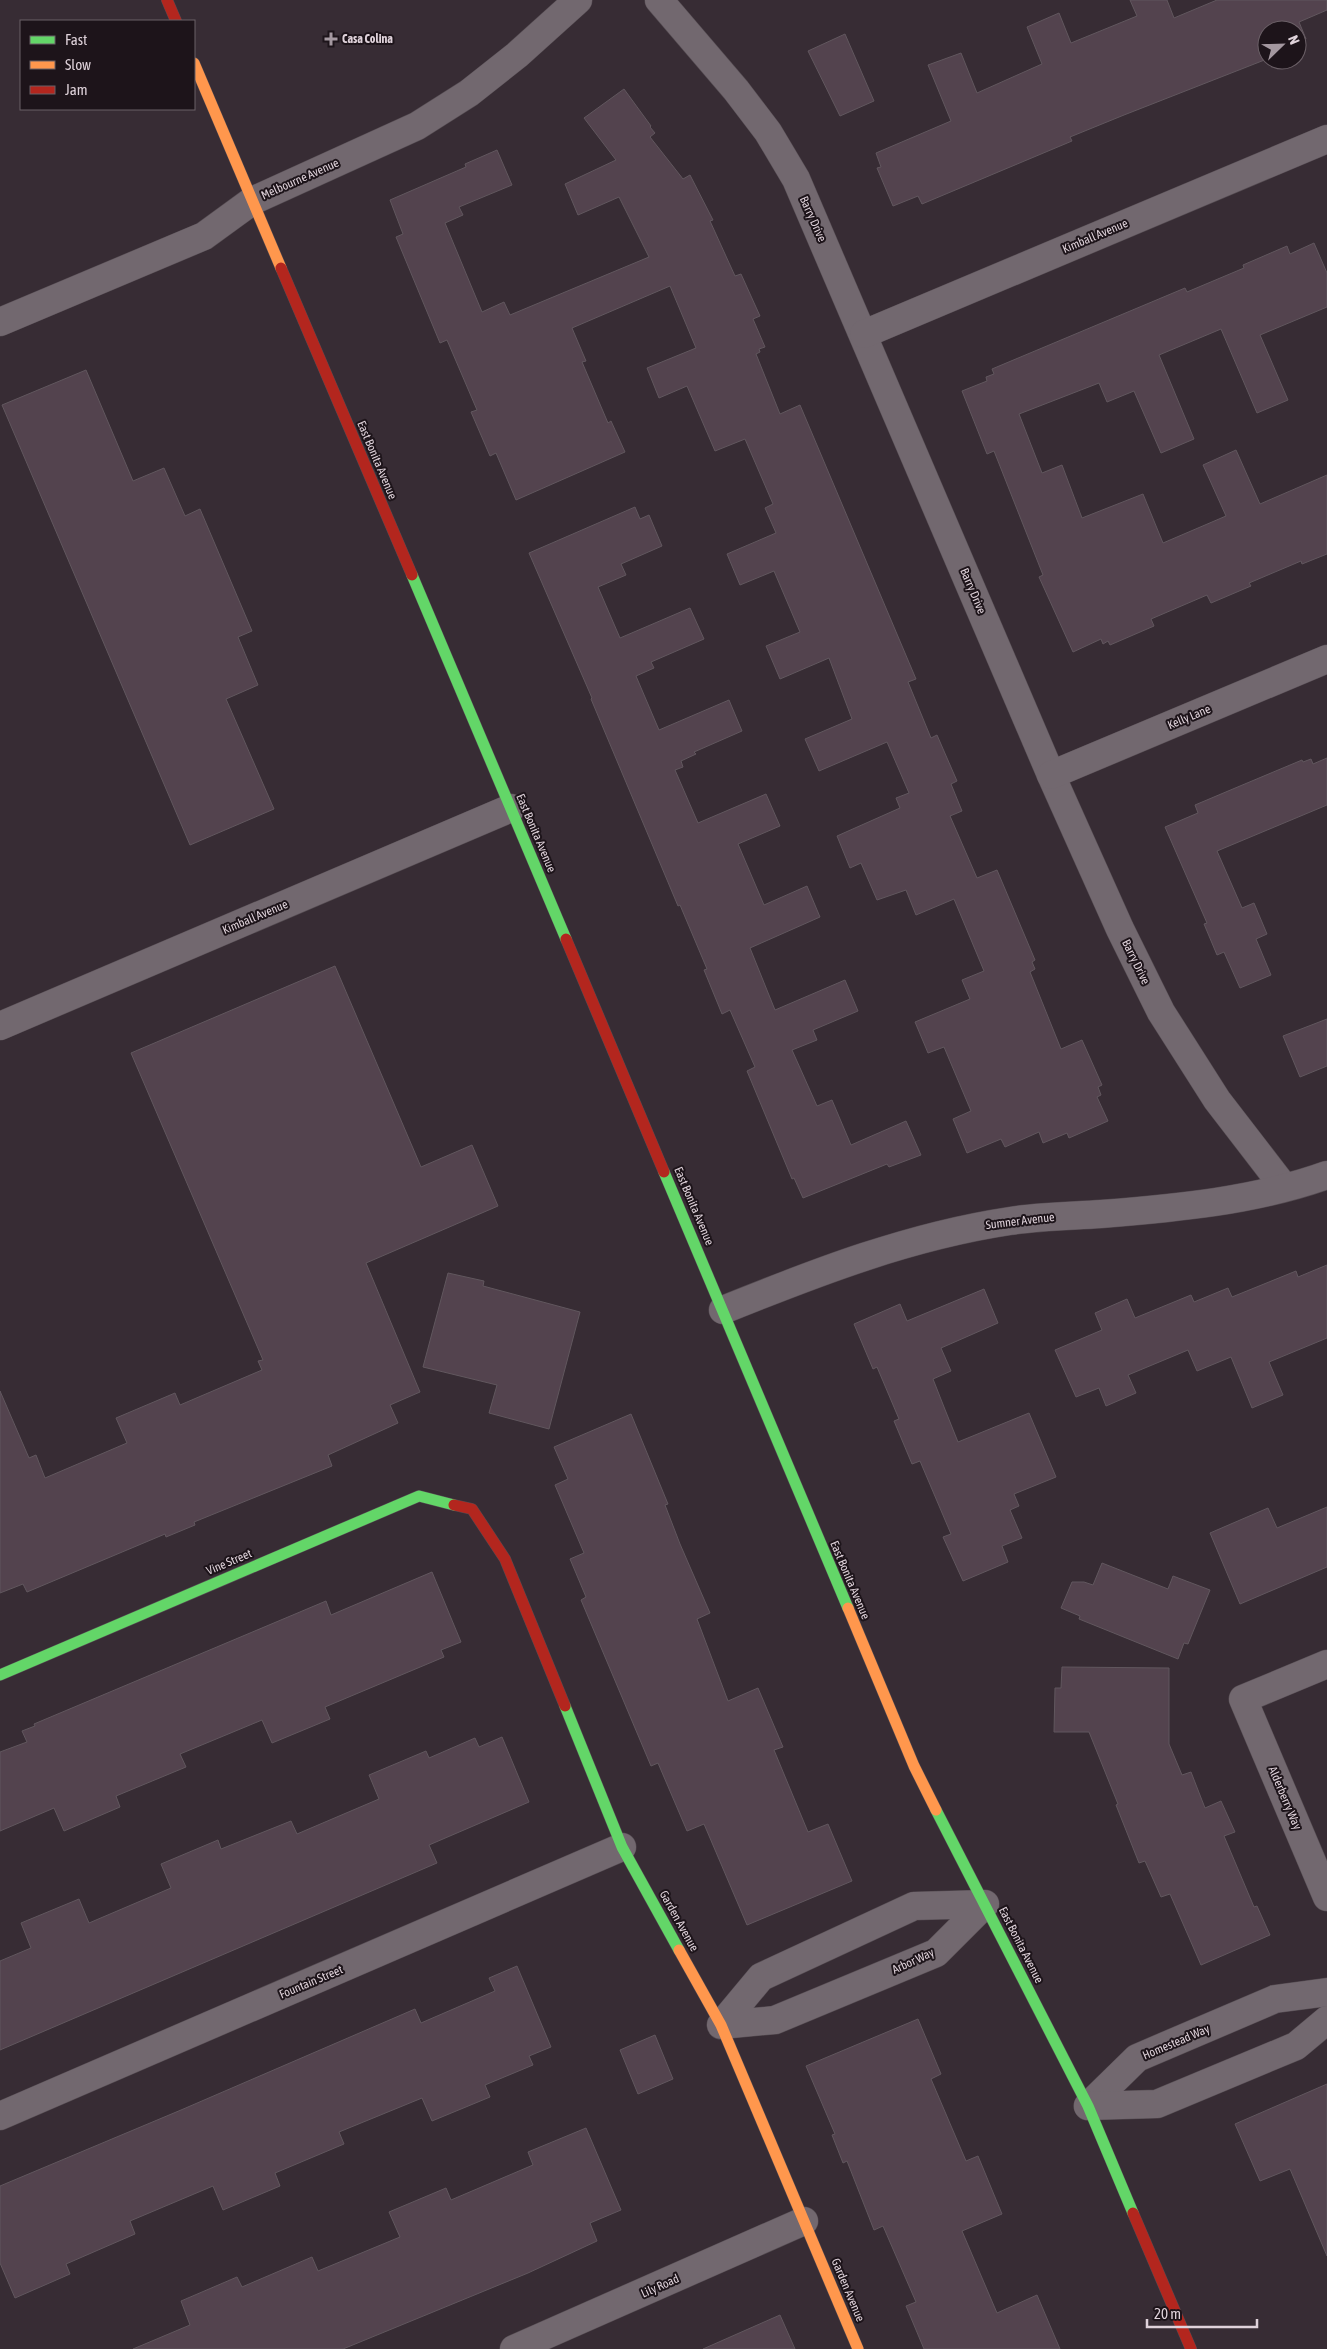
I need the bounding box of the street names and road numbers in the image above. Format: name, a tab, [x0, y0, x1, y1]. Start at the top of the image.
street label: Melbourne Avenue	[259, 156, 341, 202]
street label: Barry Drive	[797, 194, 829, 244]
street label: Kimball Avenue	[1060, 216, 1130, 256]
street label: East Bonita Avenue	[354, 419, 400, 501]
street label: Barry Drive	[957, 566, 989, 616]
street label: Kelly Lane	[1165, 702, 1213, 732]
street label: East Bonita Avenue	[513, 792, 559, 874]
street label: Kimball Avenue	[220, 897, 290, 937]
street label: Barry Drive	[1119, 937, 1153, 987]
street label: East Bonita Avenue	[671, 1165, 717, 1247]
street label: Sumner Avenue	[985, 1210, 1055, 1232]
street label: East Bonita Avenue	[827, 1539, 873, 1621]
street label: Vine Street	[204, 1546, 254, 1578]
street label: Alderberry Way	[1265, 1764, 1305, 1832]
street label: Garden Avenue	[657, 1888, 701, 1954]
street label: East Bonita Avenue	[996, 1904, 1046, 1986]
street label: Arbor Way	[890, 1945, 936, 1977]
street label: Fountain Street	[277, 1962, 345, 2002]
street label: Homestead Way	[1140, 2022, 1212, 2062]
street label: Garden Avenue	[828, 2256, 868, 2324]
street label: Lily Road	[639, 2271, 681, 2301]

